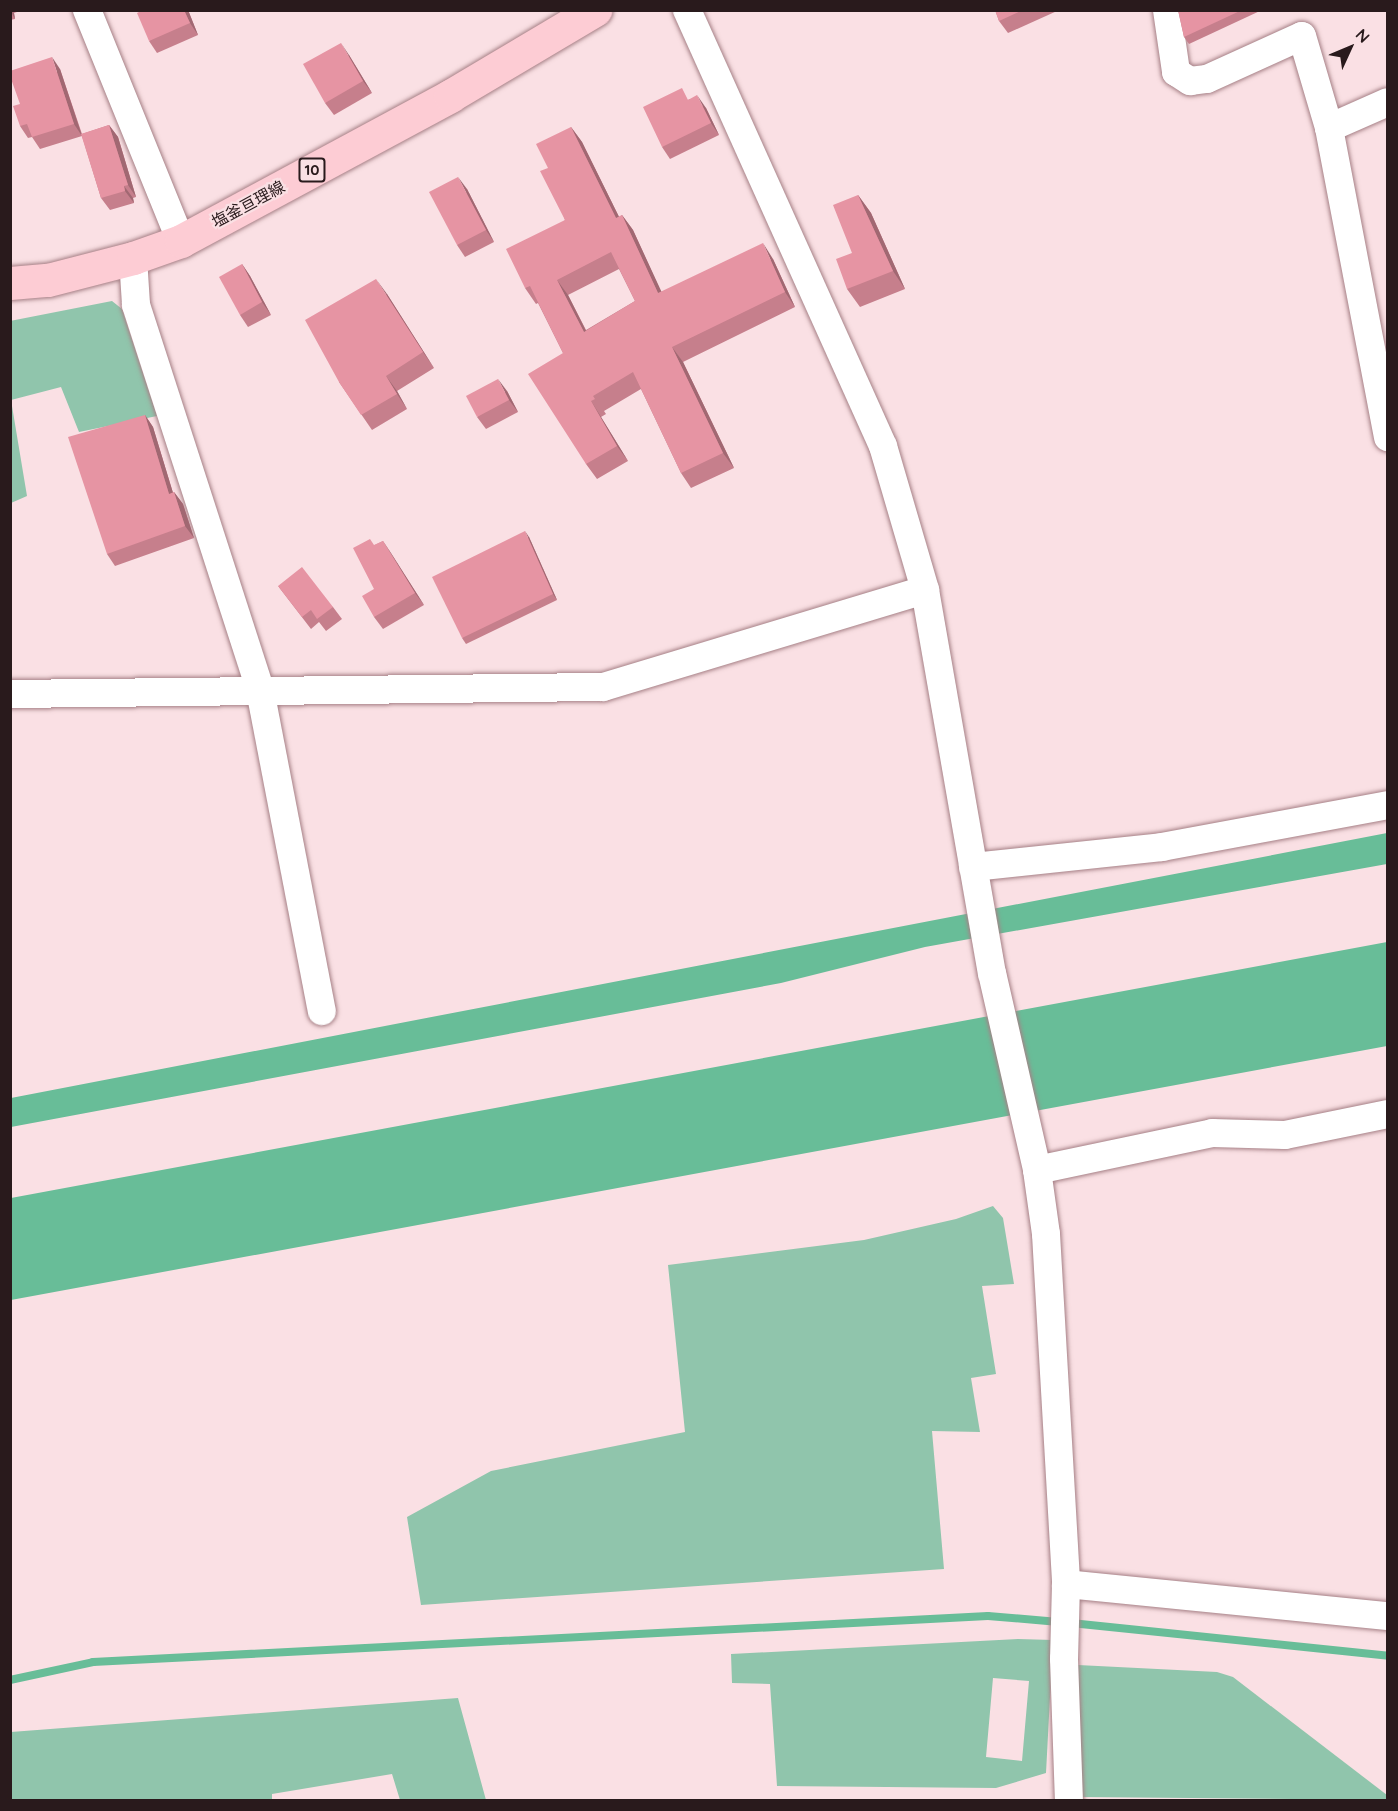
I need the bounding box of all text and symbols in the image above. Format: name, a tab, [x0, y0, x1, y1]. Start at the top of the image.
north arrow	[1320, 18, 1380, 78]
text: N	[1352, 24, 1374, 47]
road number: 10	[297, 158, 327, 182]
street label: 塩釜亘理線	[208, 177, 288, 231]

